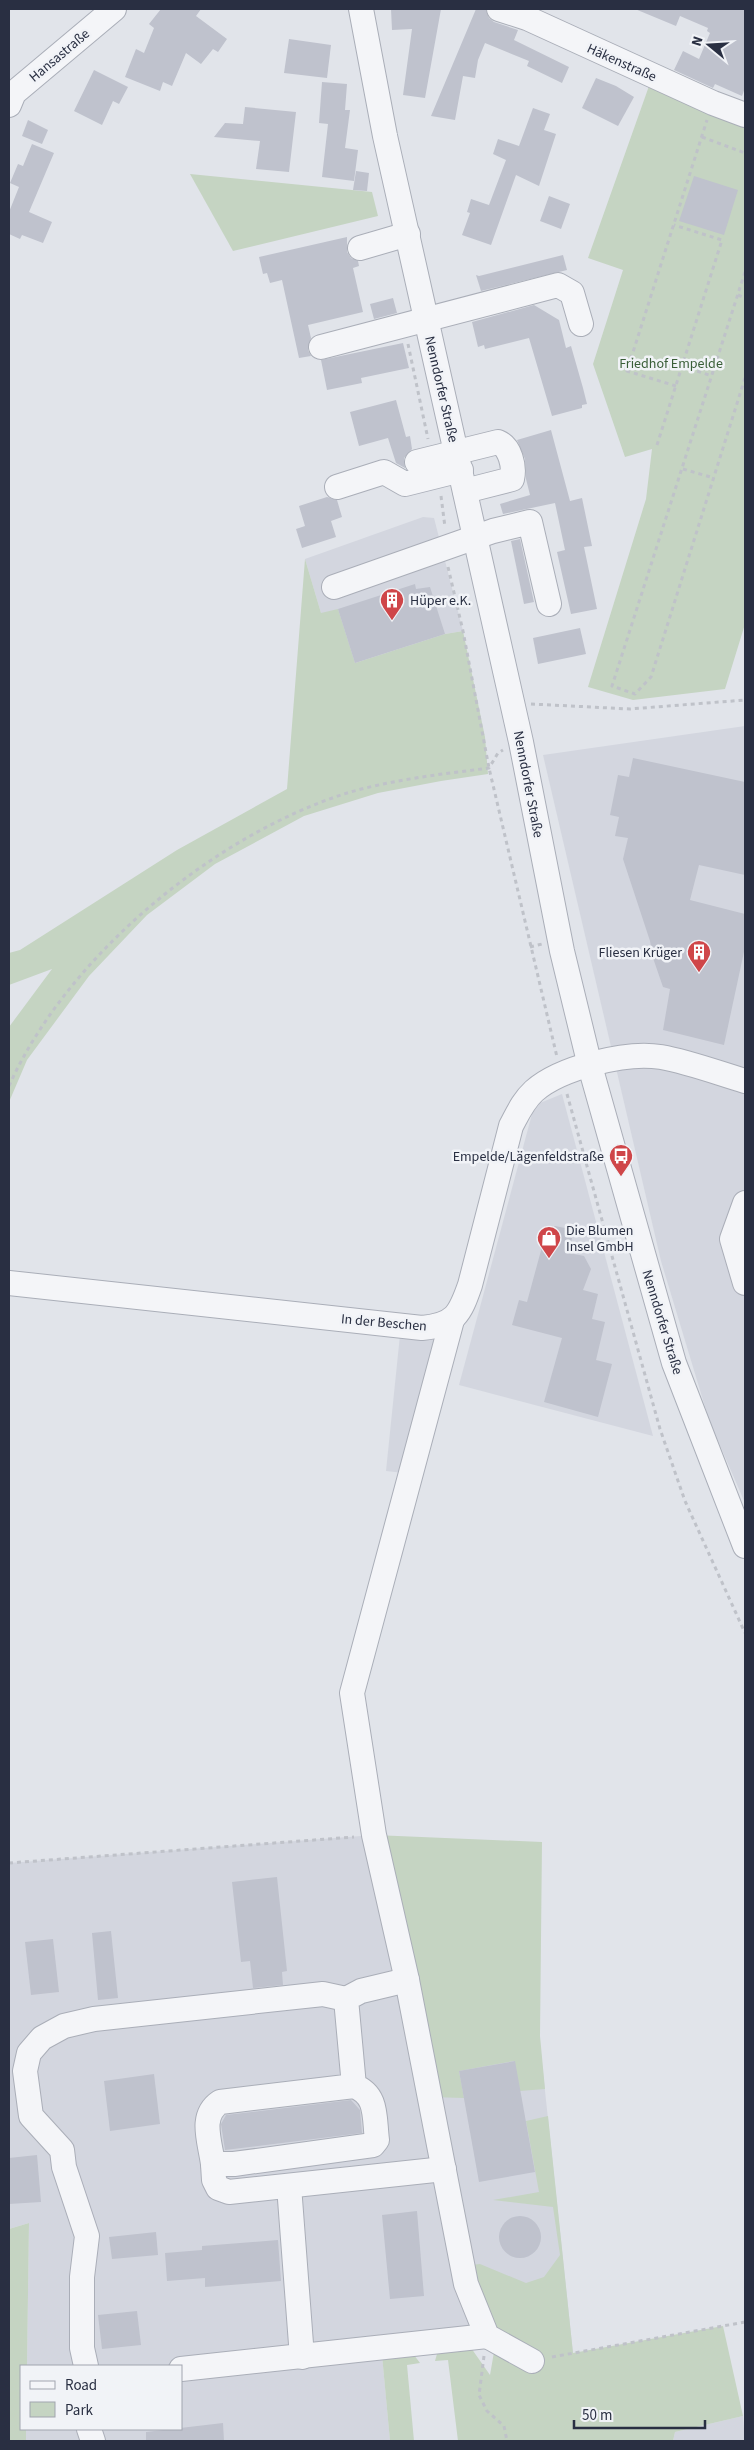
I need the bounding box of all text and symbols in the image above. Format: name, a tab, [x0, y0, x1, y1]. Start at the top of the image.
north arrow	[684, 20, 734, 70]
street label: Hansastraße	[25, 24, 94, 87]
text: N	[687, 34, 709, 49]
street label: Häkenstraße	[584, 39, 660, 87]
street label: Nenndorfer Straße	[419, 334, 463, 444]
park label: Friedhof Empelde	[619, 354, 723, 374]
building icon: Hüper e.K.	[379, 587, 405, 621]
place label: Hüper e.K.	[410, 591, 471, 611]
street label: Nenndorfer Straße	[508, 729, 548, 839]
building icon: Fliesen Krüger	[686, 939, 712, 973]
place label: Fliesen Krüger	[599, 943, 682, 963]
bus stop icon: Empelde/Lägenfeldstraße	[608, 1143, 634, 1177]
place label: Empelde/Lägenfeldstraße	[453, 1147, 604, 1167]
place label: Die Blumen Insel GmbH	[566, 1221, 634, 1257]
shop icon: Die Blumen Insel GmbH	[536, 1225, 562, 1259]
street label: Nenndorfer Straße	[637, 1267, 687, 1377]
street label: In der Beschen	[340, 1309, 428, 1337]
legend	[20, 2365, 182, 2430]
text: Road	[65, 2375, 97, 2396]
scale bar	[574, 2398, 705, 2430]
text: Park	[65, 2400, 94, 2421]
text: 50 m	[582, 2405, 612, 2426]

